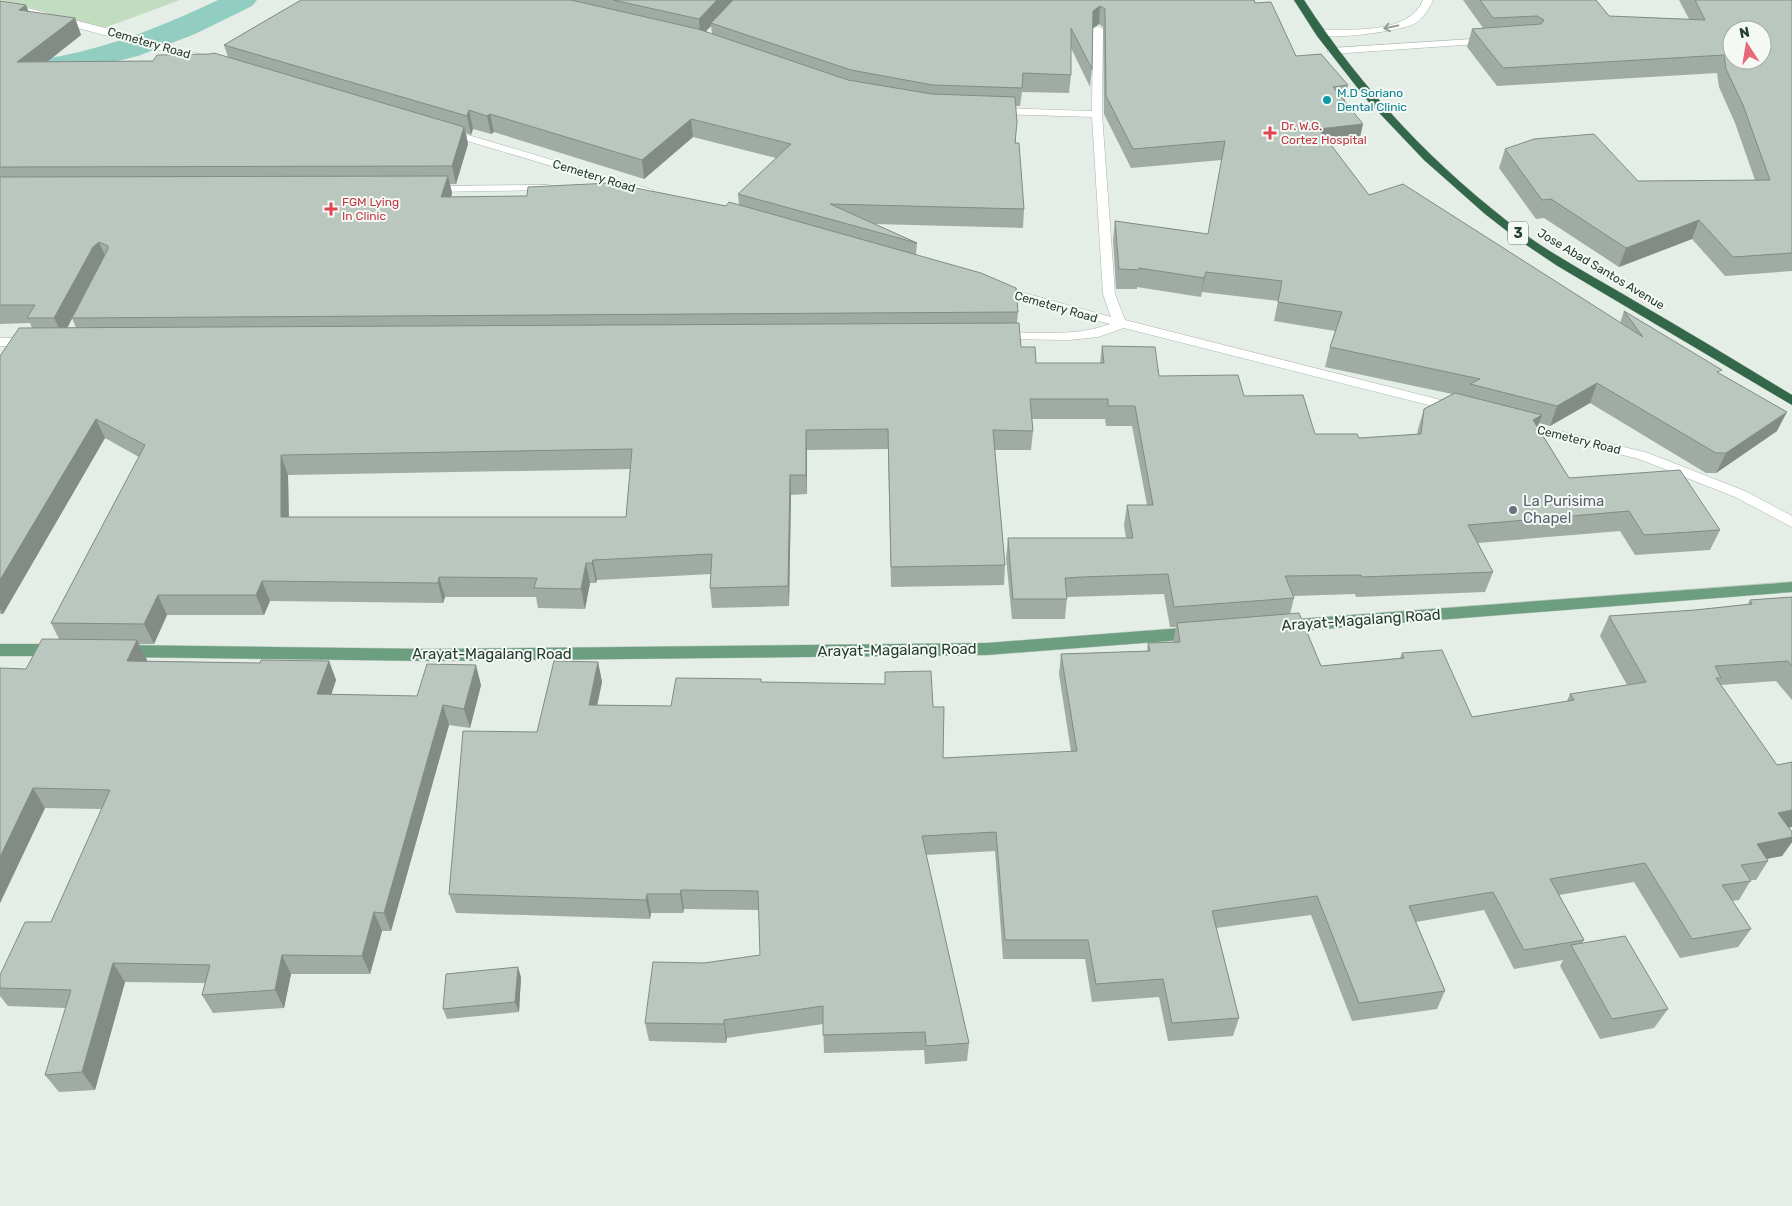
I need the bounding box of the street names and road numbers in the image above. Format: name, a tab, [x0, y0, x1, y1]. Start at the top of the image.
street label: Cemetery Road	[106, 24, 192, 62]
street label: Cemetery Road	[551, 157, 637, 195]
road number: 3	[1508, 222, 1528, 244]
street label: Jose Abad Santos Avenue	[1535, 226, 1667, 313]
street label: Cemetery Road	[1013, 288, 1099, 326]
street label: Cemetery Road	[1536, 423, 1622, 457]
street label: Arayat-Magalang Road	[1281, 605, 1441, 635]
street label: Arayat-Magalang Road	[817, 640, 977, 660]
street label: Arayat-Magalang Road	[412, 645, 572, 663]

